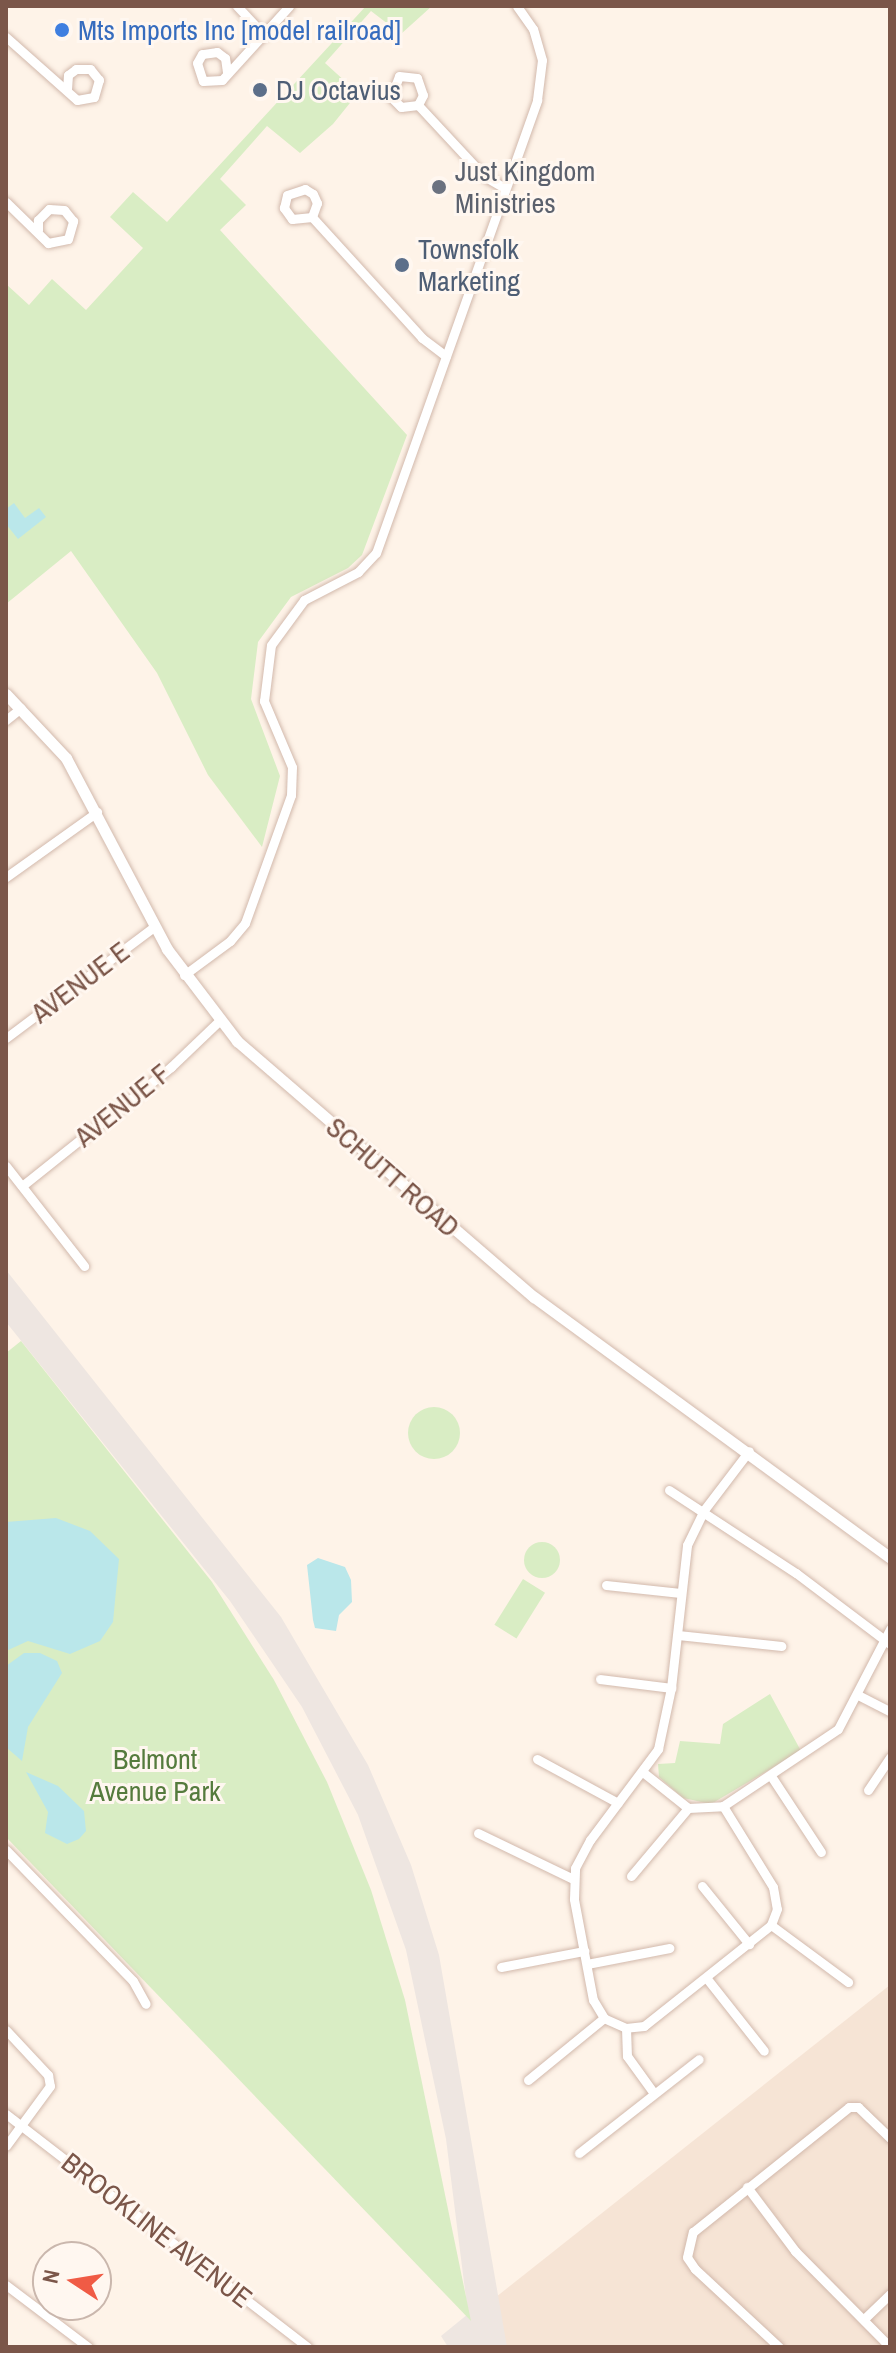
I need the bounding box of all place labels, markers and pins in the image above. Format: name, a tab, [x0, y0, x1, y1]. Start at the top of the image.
place label: Mts Imports Inc [model railroad]	[78, 13, 401, 47]
marker: Mts Imports Inc [model railroad]	[53, 21, 71, 39]
place label: DJ Octavius	[276, 73, 401, 107]
marker: DJ Octavius	[251, 81, 269, 99]
place label: Just Kingdom Ministries	[455, 154, 595, 220]
marker: Just Kingdom Ministries	[430, 178, 448, 196]
place label: Townsfolk Marketing	[418, 232, 520, 298]
marker: Townsfolk Marketing	[393, 256, 411, 274]

